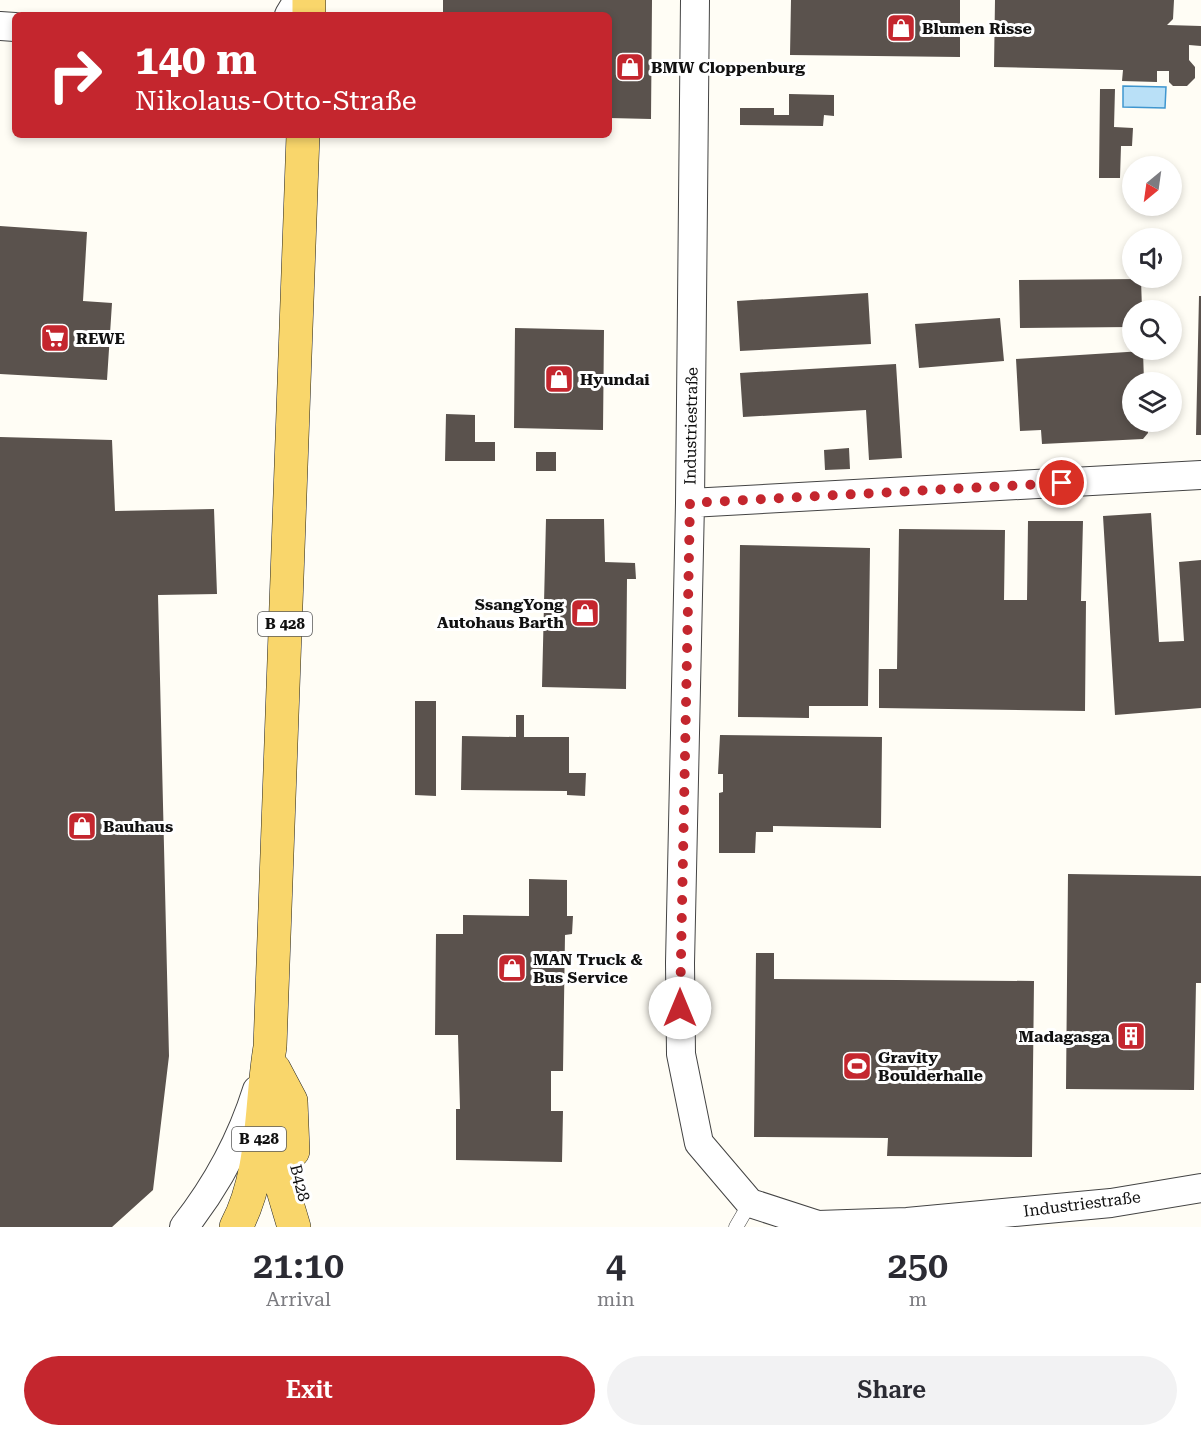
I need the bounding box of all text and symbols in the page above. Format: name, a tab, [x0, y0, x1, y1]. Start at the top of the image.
shop icon: Blumen Risse	[885, 12, 917, 44]
place label: Blumen Risse	[922, 19, 1032, 38]
text: 140 m	[135, 35, 257, 84]
icon: right	[36, 36, 114, 114]
shop icon: BMW Cloppenburg	[614, 51, 646, 83]
place label: BMW Cloppenburg	[651, 58, 805, 77]
text: Nikolaus-Otto-Straße	[135, 85, 417, 117]
north arrow	[1122, 156, 1182, 216]
map controls	[1122, 156, 1182, 432]
button: sound	[1122, 228, 1182, 288]
button: search	[1122, 300, 1182, 360]
supermarket icon: REWE	[39, 322, 71, 354]
place label: REWE	[76, 329, 125, 348]
shop icon: Hyundai	[543, 363, 575, 395]
street label: Industriestraße	[680, 367, 702, 485]
place label: Hyundai	[580, 370, 650, 389]
button: layers	[1122, 372, 1182, 432]
pin	[1036, 457, 1087, 508]
icon: arrive	[1045, 466, 1078, 499]
place label: SsangYong Autohaus Barth	[437, 595, 564, 632]
shop icon: SsangYong Autohaus Barth	[569, 597, 601, 629]
road number: B 428	[258, 612, 312, 636]
shop icon: Bauhaus	[66, 810, 98, 842]
place label: Bauhaus	[103, 817, 173, 836]
place label: MAN Truck & Bus Service	[533, 950, 643, 987]
shop icon: MAN Truck & Bus Service	[496, 952, 528, 984]
position arrow	[648, 976, 712, 1040]
building icon: Madagasga	[1115, 1020, 1147, 1052]
place label: Madagasga	[1019, 1027, 1111, 1046]
place label: Gravity Boulderhalle	[878, 1048, 983, 1085]
sports icon: Gravity Boulderhalle	[841, 1050, 873, 1082]
road number: B 428	[232, 1127, 286, 1151]
street label: B428	[286, 1162, 314, 1204]
street label: Industriestraße	[1022, 1187, 1142, 1221]
text: 21:10	[253, 1245, 344, 1287]
text: 4	[606, 1245, 626, 1287]
text: 250	[888, 1245, 948, 1287]
text: Arrival	[266, 1287, 331, 1311]
text: min	[597, 1287, 635, 1311]
text: m	[909, 1287, 927, 1311]
button: Exit	[24, 1356, 595, 1425]
button: Share	[607, 1356, 1177, 1425]

